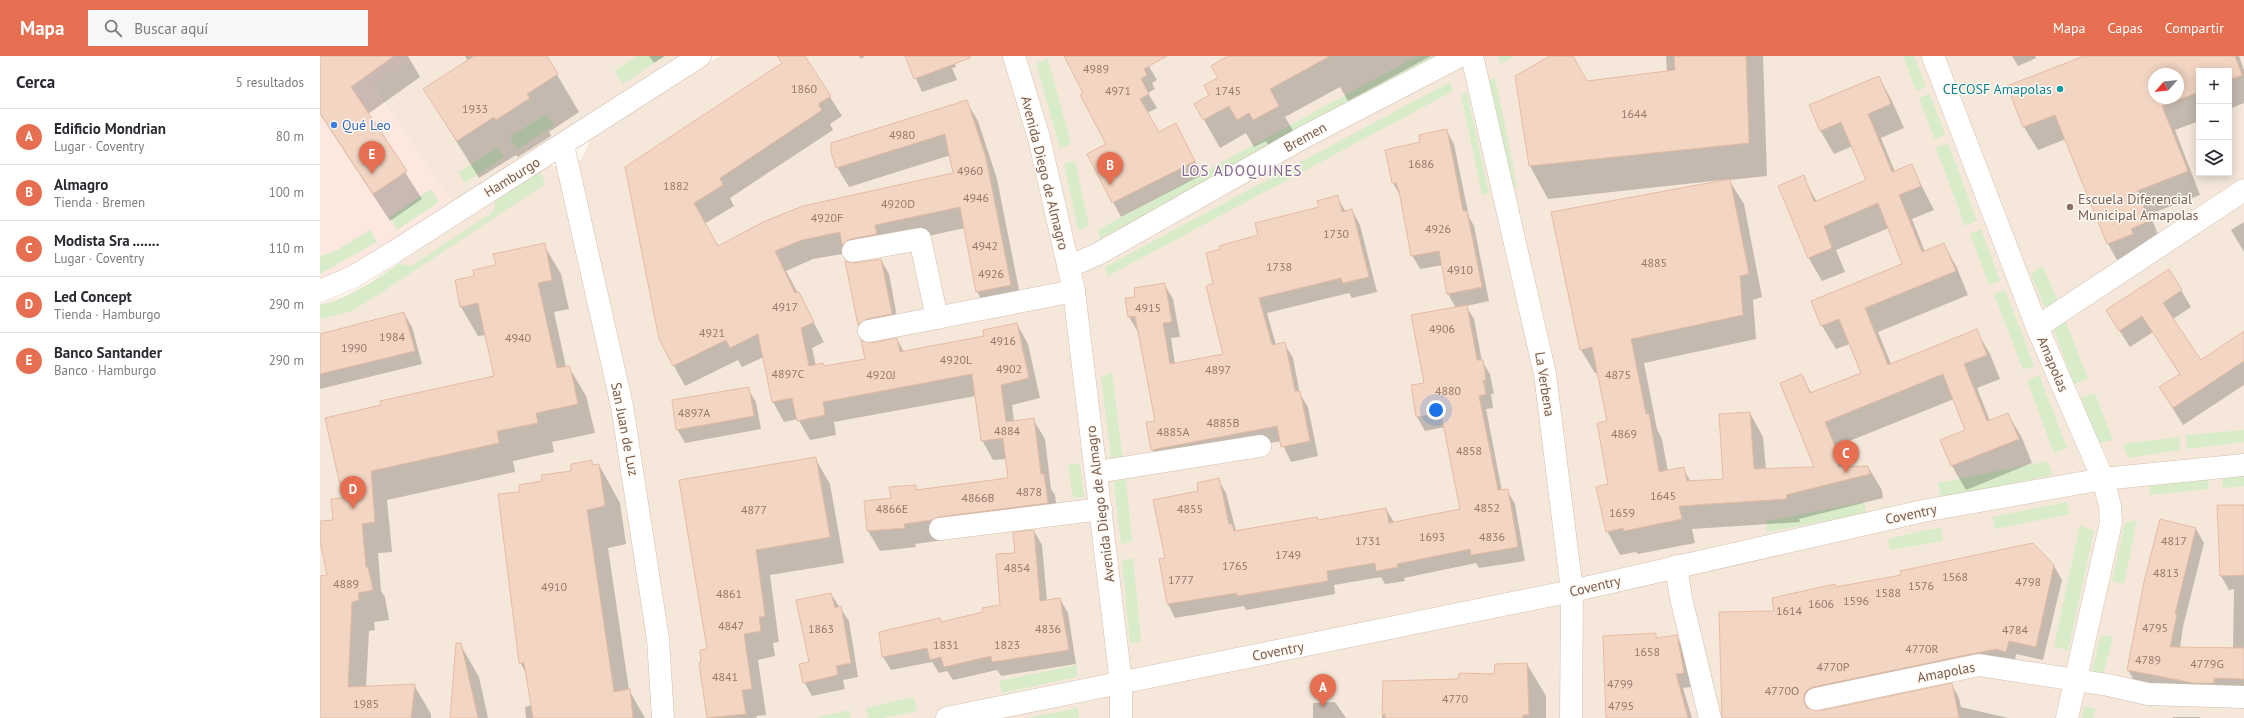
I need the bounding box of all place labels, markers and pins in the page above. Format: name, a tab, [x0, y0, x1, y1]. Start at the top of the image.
place label: CECOSF Amapolas	[1943, 80, 2052, 98]
marker: CECOSF Amapolas	[2055, 84, 2065, 94]
place label: Qué Leo	[342, 116, 391, 134]
marker: Qué Leo	[329, 120, 339, 130]
pin: E	[359, 141, 385, 174]
pin: B	[1097, 152, 1123, 185]
place label: Escuela Diferencial Municipal Amapolas	[2078, 190, 2199, 224]
marker: Escuela Diferencial Municipal Amapolas	[2065, 202, 2075, 212]
pin: C	[1833, 440, 1859, 473]
pin: D	[340, 476, 366, 509]
pin: A	[1310, 674, 1336, 707]

